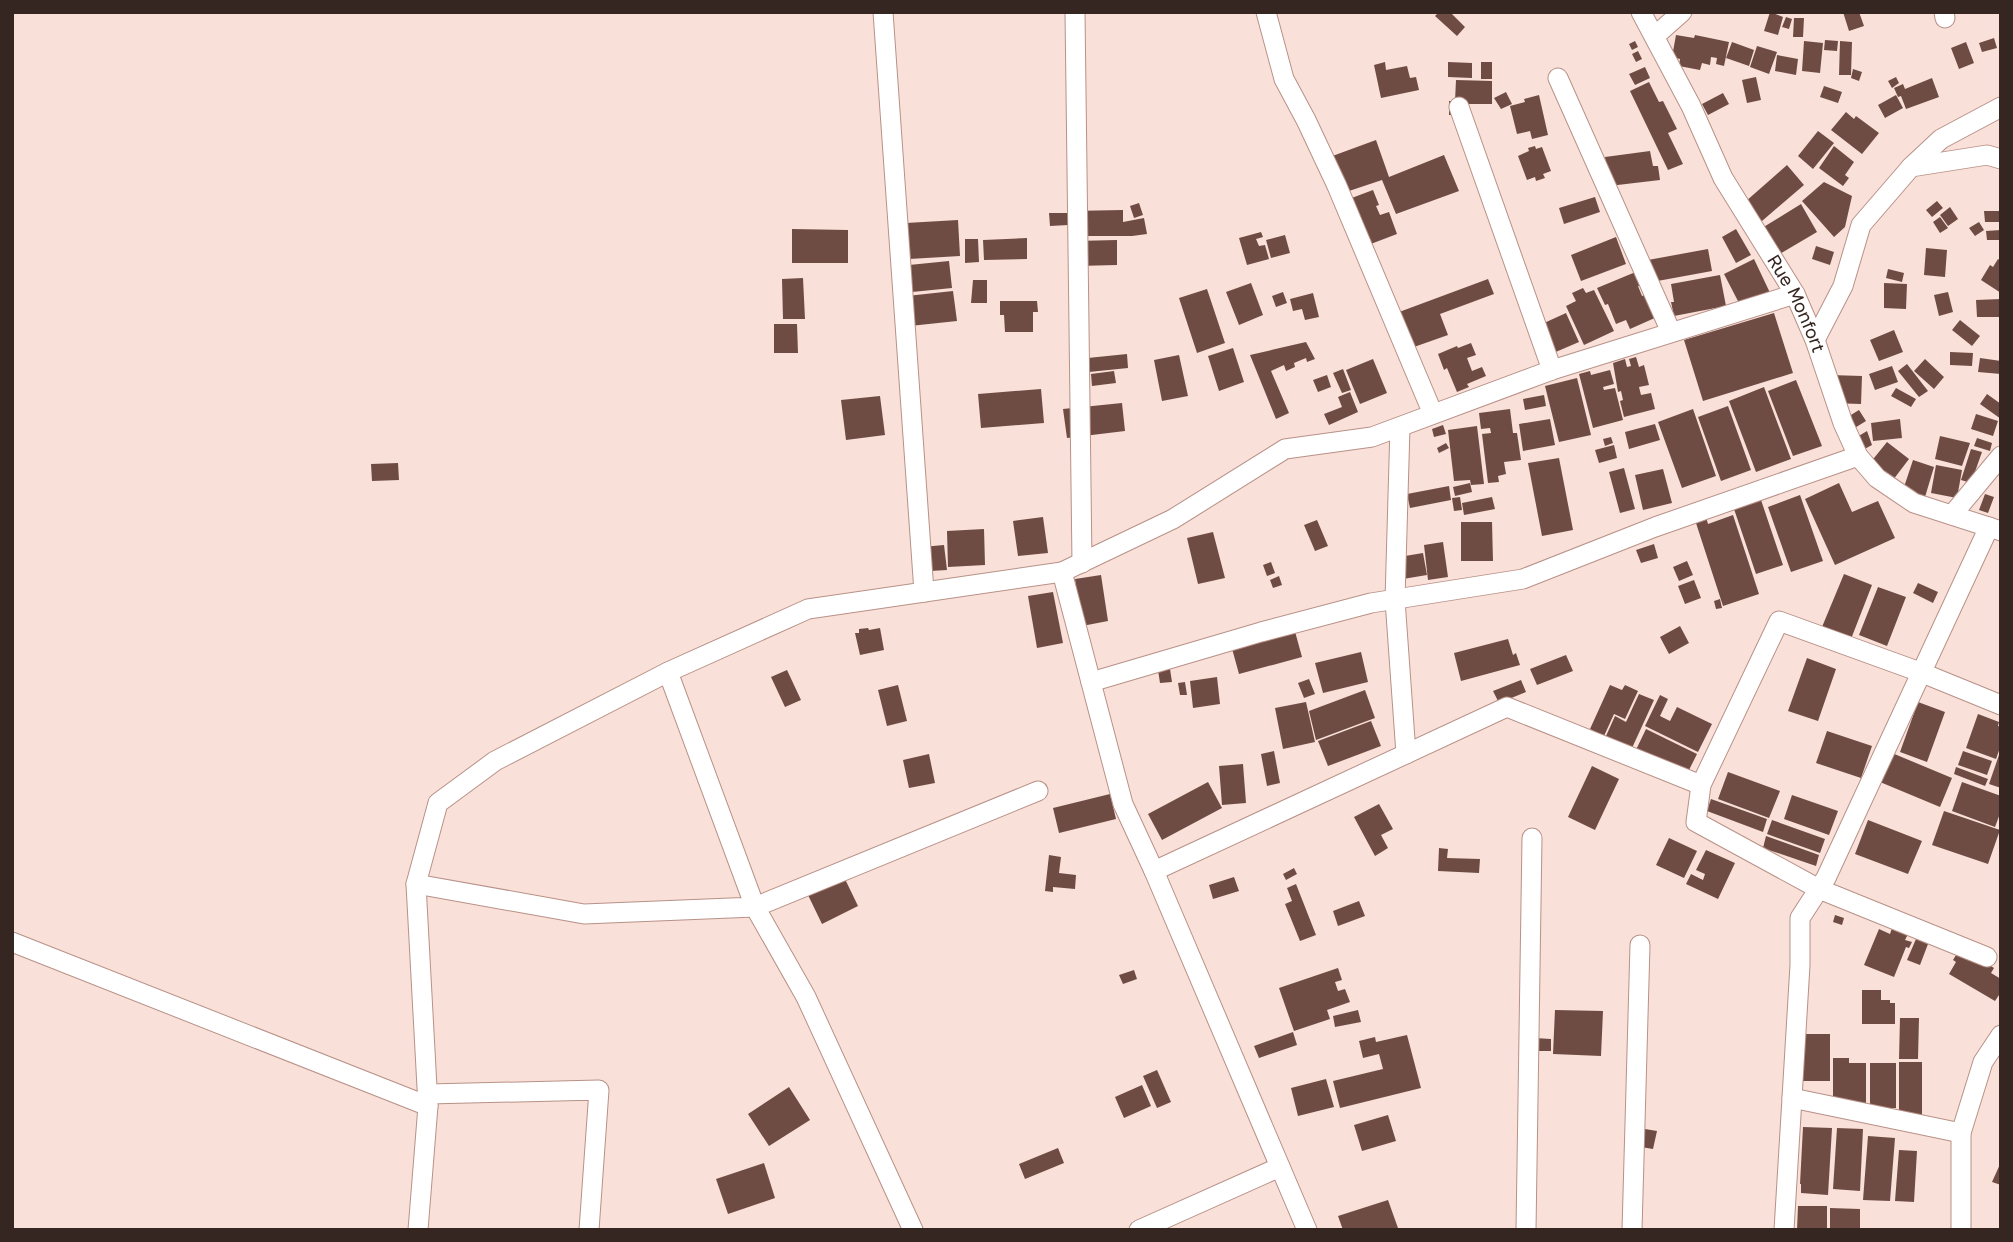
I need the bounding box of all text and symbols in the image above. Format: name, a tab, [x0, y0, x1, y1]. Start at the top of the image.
street label: Rue Monfort	[1763, 250, 1830, 355]

